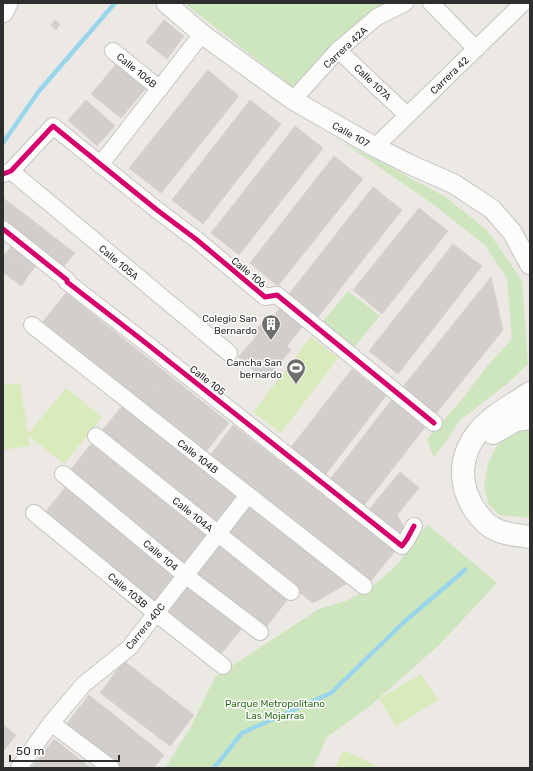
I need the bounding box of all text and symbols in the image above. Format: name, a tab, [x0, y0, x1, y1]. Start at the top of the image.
street label: Carrera 42A	[321, 24, 370, 71]
street label: Calle 106B	[114, 51, 159, 91]
street label: Carrera 42	[428, 54, 472, 97]
street label: Calle 107A	[351, 62, 394, 104]
street label: Calle 107	[330, 120, 371, 150]
street label: Calle 105A	[96, 243, 141, 283]
street label: Calle 106	[229, 255, 268, 291]
place label: Colegio San Bernardo	[202, 313, 257, 337]
building icon: Colegio San Bernardo	[260, 313, 282, 341]
place label: Cancha San bernardo	[226, 357, 282, 381]
sports icon: Cancha San bernardo	[285, 357, 307, 385]
street label: Calle 105	[187, 363, 228, 398]
street label: Calle 104B	[175, 437, 220, 477]
street label: Calle 104A	[170, 495, 215, 535]
street label: Calle 104	[140, 538, 180, 574]
street label: Calle 103B	[105, 571, 150, 611]
street label: Carrera 40C	[123, 601, 168, 652]
park label: Parque Metropolitano Las Mojarras	[225, 698, 325, 722]
scale bar	[10, 737, 119, 763]
text: 50 m	[16, 744, 44, 758]

